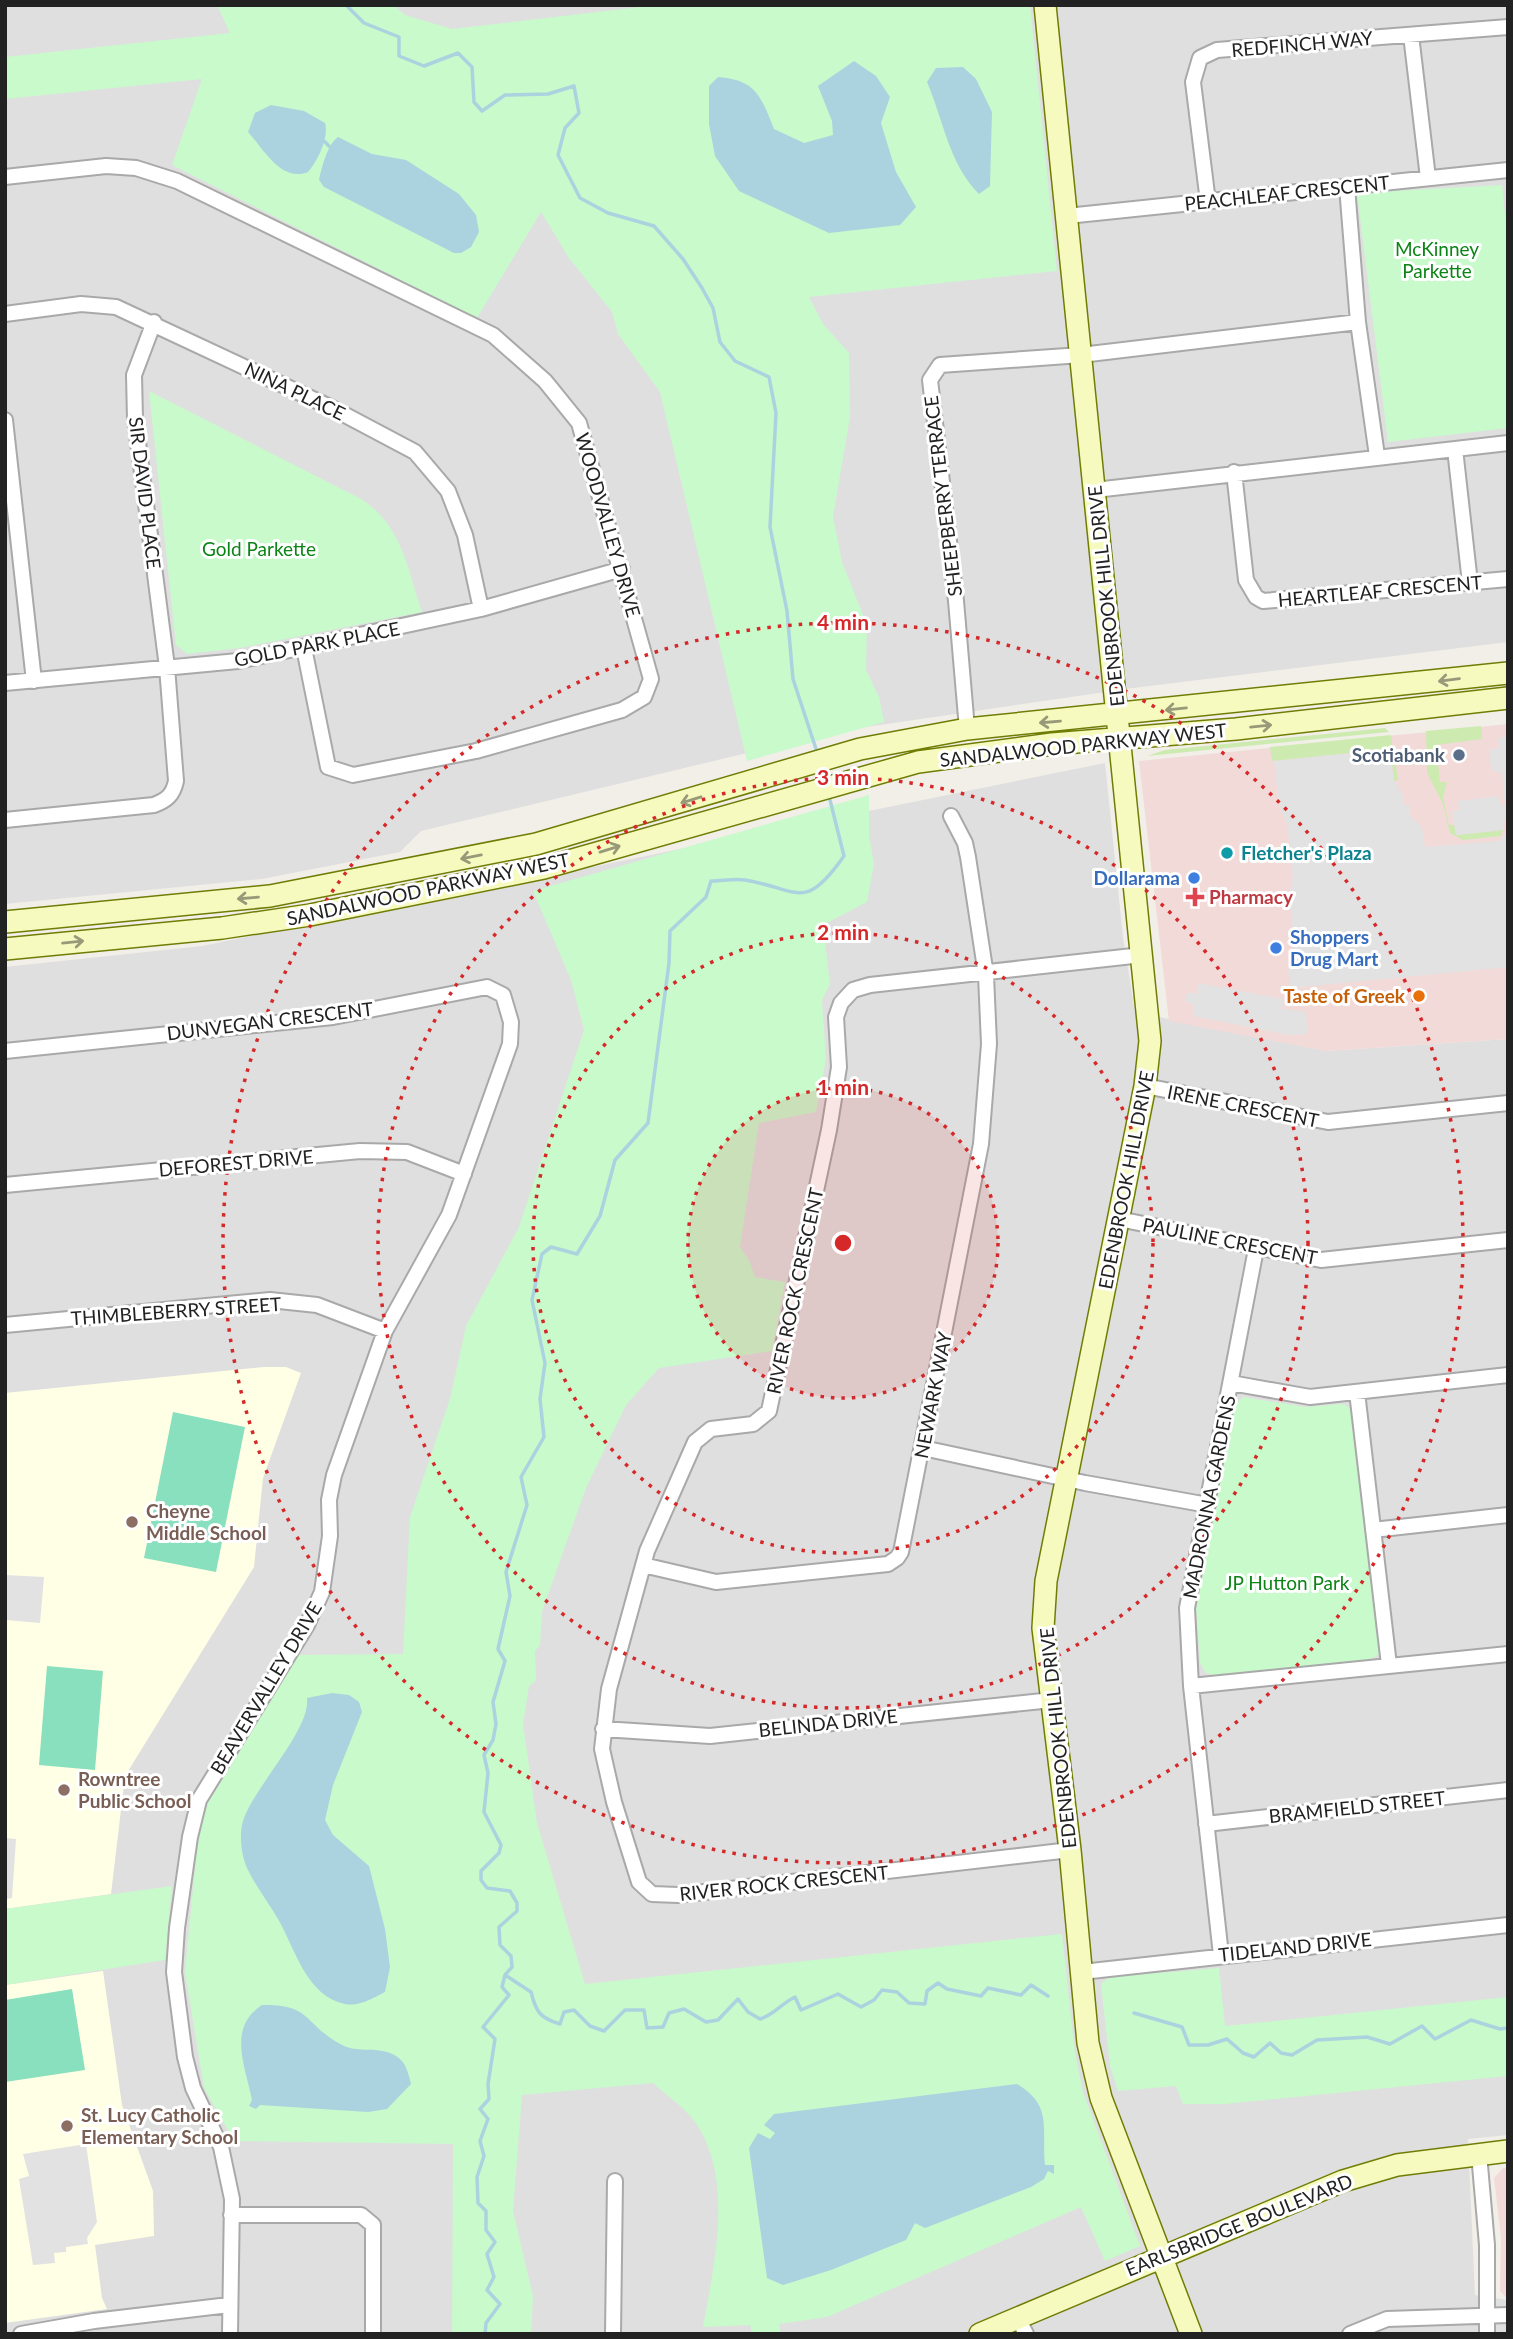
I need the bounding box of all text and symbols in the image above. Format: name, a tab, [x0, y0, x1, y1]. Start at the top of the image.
street label: REDFINCH WAY	[1230, 26, 1374, 61]
street label: PEACHLEAF CRESCENT	[1183, 170, 1391, 215]
park label: McKinney Parkette	[1395, 237, 1479, 282]
street label: NINA PLACE	[241, 356, 349, 425]
street label: SHEEPBERRY TERRACE	[919, 394, 966, 598]
street label: SIR DAVID PLACE	[125, 416, 166, 570]
street label: WOODVALLEY DRIVE	[571, 430, 646, 620]
street label: EDENBROOK HILL DRIVE	[1082, 484, 1129, 708]
park label: Gold Parkette	[202, 537, 316, 560]
street label: HEARTLEAF CRESCENT	[1277, 570, 1483, 611]
text: 4 min	[817, 609, 869, 634]
street label: GOLD PARK PLACE	[232, 616, 402, 671]
one-way arrow	[1438, 674, 1461, 687]
one-way arrow	[1165, 703, 1187, 716]
one-way arrow	[1039, 716, 1062, 729]
street label: SANDALWOOD PARKWAY WEST	[938, 718, 1227, 771]
one-way arrow	[1250, 720, 1272, 733]
place label: Scotiabank	[1352, 743, 1446, 766]
marker: Scotiabank	[1451, 747, 1467, 763]
text: 3 min	[817, 764, 869, 789]
one-way arrow	[680, 794, 702, 807]
one-way arrow	[599, 841, 621, 854]
place label: Fletcher's Plaza	[1241, 841, 1372, 864]
marker: Fletcher's Plaza	[1219, 845, 1235, 861]
street label: SANDALWOOD PARKWAY WEST	[285, 847, 571, 930]
one-way arrow	[460, 851, 483, 864]
place label: Dollarama	[1094, 866, 1180, 889]
marker: Dollarama	[1186, 870, 1202, 886]
place label: Pharmacy	[1209, 885, 1294, 908]
marker: Pharmacy	[1187, 889, 1203, 905]
one-way arrow	[237, 892, 259, 905]
text: 2 min	[817, 919, 869, 944]
place label: Shoppers Drug Mart	[1290, 925, 1378, 970]
one-way arrow	[61, 935, 84, 948]
marker: Shoppers Drug Mart	[1268, 940, 1284, 956]
place label: Taste of Greek	[1283, 984, 1406, 1007]
marker: Taste of Greek	[1411, 988, 1427, 1004]
street label: DUNVEGAN CRESCENT	[165, 996, 374, 1045]
street label: EDENBROOK HILL DRIVE	[1093, 1069, 1158, 1291]
text: 1 min	[817, 1074, 869, 1099]
street label: IRENE CRESCENT	[1165, 1080, 1321, 1131]
street label: DEFOREST DRIVE	[158, 1144, 314, 1181]
street label: RIVER ROCK CRESCENT	[761, 1186, 828, 1396]
street label: PAULINE CRESCENT	[1141, 1212, 1319, 1269]
centre of rings	[831, 1231, 855, 1255]
street label: THIMBLEBERRY STREET	[70, 1292, 282, 1329]
street label: NEWARK WAY	[909, 1329, 956, 1460]
street label: MADRONNA GARDENS	[1177, 1393, 1240, 1601]
place label: Cheyne Middle School	[146, 1499, 267, 1544]
marker: Cheyne Middle School	[124, 1514, 140, 1530]
park label: JP Hutton Park	[1225, 1571, 1350, 1594]
street label: BEAVERVALLEY DRIVE	[205, 1597, 326, 1778]
street label: EDENBROOK HILL DRIVE	[1034, 1626, 1081, 1850]
street label: BELINDA DRIVE	[757, 1704, 899, 1741]
place label: Rowntree Public School	[78, 1767, 191, 1812]
marker: Rowntree Public School	[56, 1782, 72, 1798]
street label: BRAMFIELD STREET	[1268, 1786, 1446, 1827]
street label: RIVER ROCK CRESCENT	[678, 1860, 890, 1905]
street label: TIDELAND DRIVE	[1217, 1927, 1373, 1966]
place label: St. Lucy Catholic Elementary School	[81, 2103, 238, 2148]
marker: St. Lucy Catholic Elementary School	[59, 2118, 75, 2134]
street label: EARLSBRIDGE BOULEVARD	[1122, 2168, 1356, 2281]

